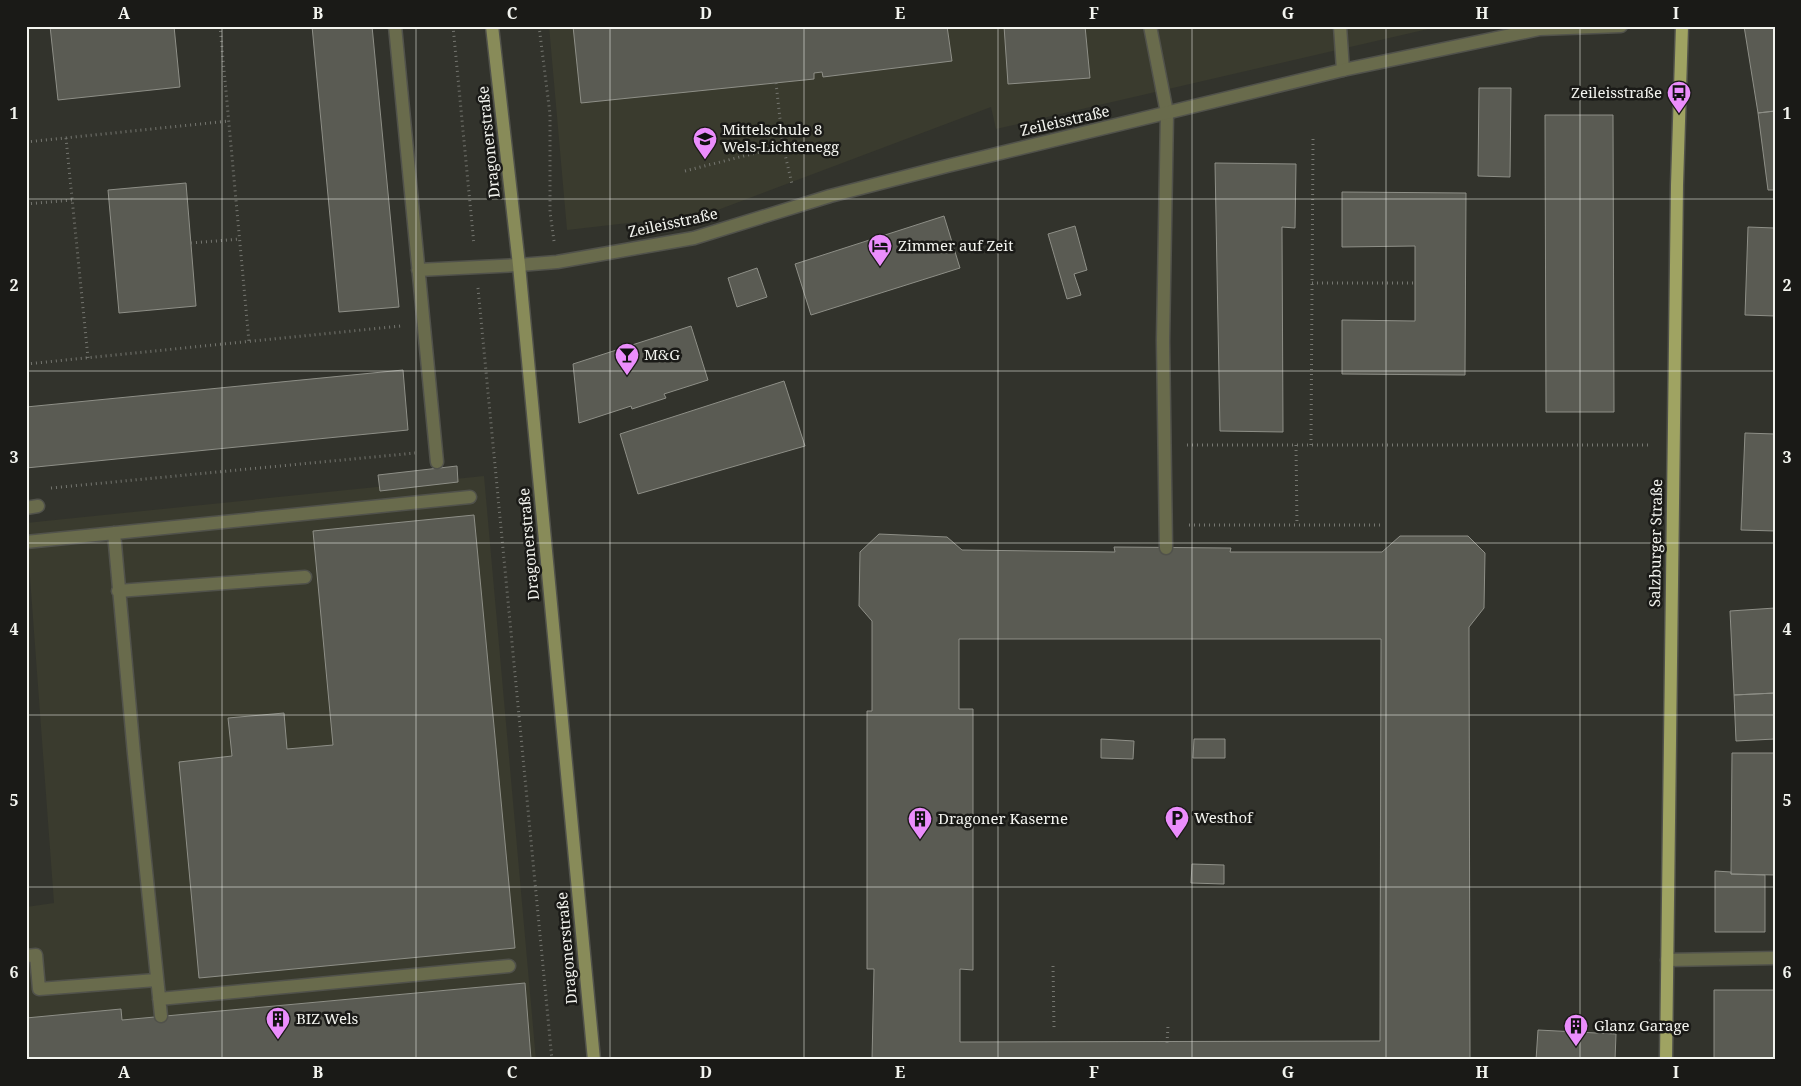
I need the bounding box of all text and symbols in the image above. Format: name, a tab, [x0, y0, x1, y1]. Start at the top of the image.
text: A	[118, 2, 131, 24]
text: B	[313, 2, 324, 24]
text: C	[507, 2, 518, 24]
text: D	[700, 2, 712, 24]
text: E	[895, 2, 905, 24]
text: F	[1089, 2, 1099, 24]
text: G	[1282, 2, 1294, 24]
text: H	[1475, 2, 1489, 24]
text: I	[1673, 2, 1679, 24]
bus stop icon: Zeileisstraße	[1666, 80, 1692, 114]
place label: Zeileisstraße	[1571, 82, 1662, 102]
street label: Dragonerstraße	[472, 85, 504, 199]
street label: Zeileisstraße	[1018, 100, 1111, 140]
text: 1	[9, 102, 19, 124]
text: 1	[1782, 102, 1792, 124]
place label: Mittelschule 8 Wels-Lichtenegg	[722, 119, 839, 156]
school or university icon: Mittelschule 8 Wels-Lichtenegg	[692, 126, 718, 160]
street label: Zeileisstraße	[626, 203, 719, 241]
hotel icon: Zimmer auf Zeit	[867, 233, 893, 267]
place label: Zimmer auf Zeit	[898, 235, 1013, 255]
text: 2	[9, 274, 19, 296]
text: 2	[1782, 274, 1792, 296]
bar icon: M&G	[614, 342, 640, 376]
place label: M&G	[644, 344, 680, 364]
text: 3	[9, 446, 19, 468]
text: 3	[1782, 446, 1792, 468]
street label: Salzburger Straße	[1644, 479, 1666, 607]
street label: Dragonerstraße	[513, 487, 543, 601]
text: 4	[9, 618, 19, 640]
text: 4	[1782, 618, 1792, 640]
text: 5	[9, 789, 19, 811]
text: 5	[1782, 789, 1792, 811]
parking icon: Westhof	[1164, 805, 1190, 839]
building icon: Dragoner Kaserne	[907, 806, 933, 840]
place label: Westhof	[1194, 807, 1254, 827]
place label: Dragoner Kaserne	[938, 808, 1068, 828]
street label: Dragonerstraße	[551, 891, 581, 1005]
text: 6	[9, 961, 19, 983]
text: 6	[1782, 961, 1792, 983]
building icon: BIZ Wels	[265, 1006, 291, 1040]
place label: BIZ Wels	[296, 1008, 359, 1028]
building icon: Glanz Garage	[1563, 1013, 1589, 1047]
place label: Glanz Garage	[1594, 1015, 1690, 1035]
text: A	[118, 1061, 131, 1083]
text: B	[313, 1061, 324, 1083]
text: C	[507, 1061, 518, 1083]
text: D	[700, 1061, 712, 1083]
text: E	[895, 1061, 905, 1083]
text: F	[1089, 1061, 1099, 1083]
text: G	[1282, 1061, 1294, 1083]
text: H	[1475, 1061, 1489, 1083]
text: I	[1673, 1061, 1679, 1083]

